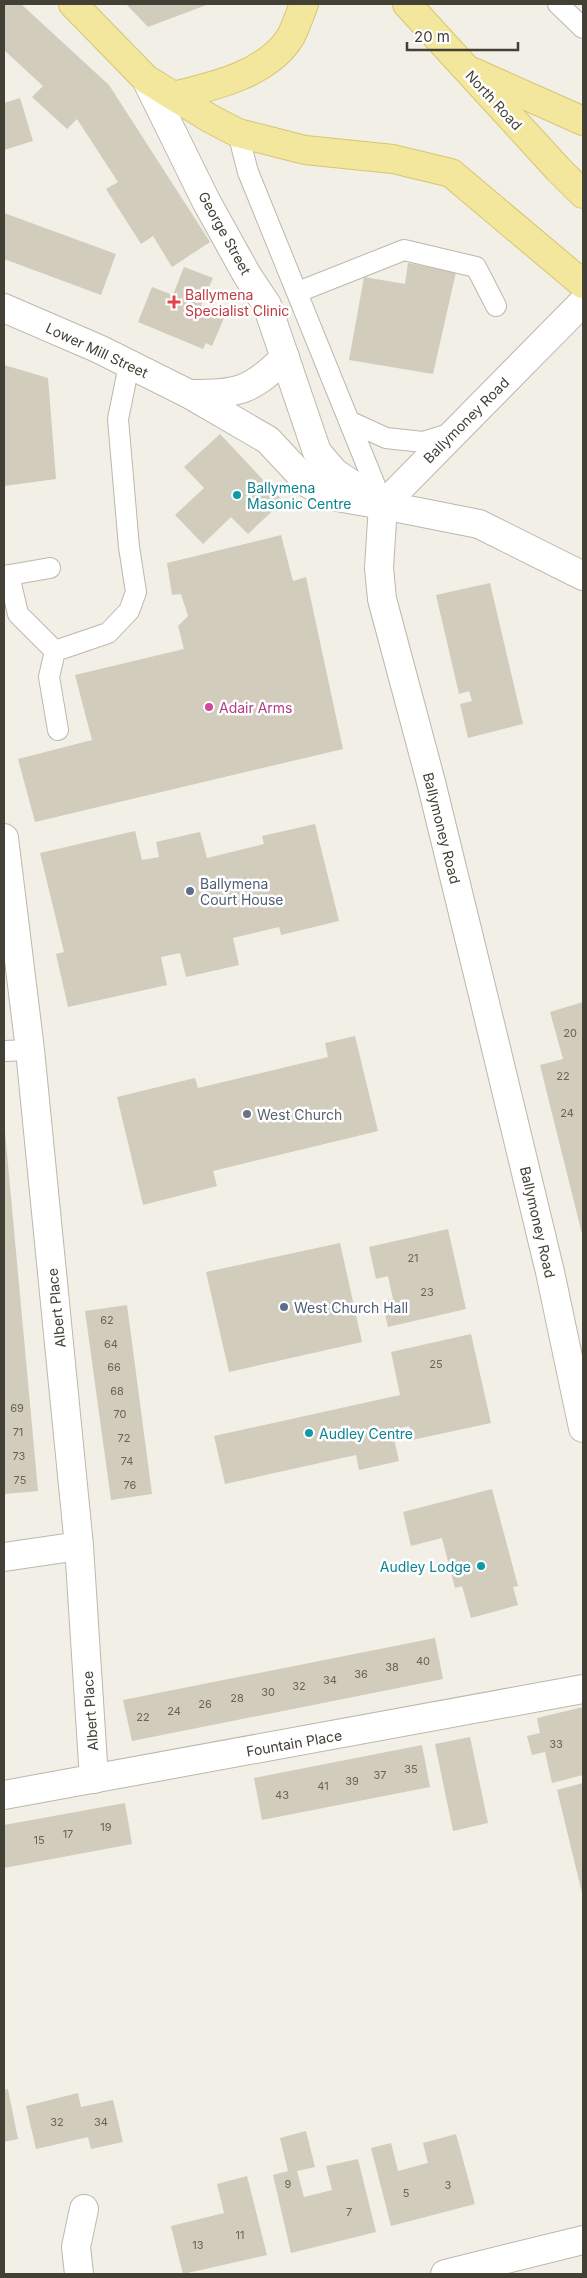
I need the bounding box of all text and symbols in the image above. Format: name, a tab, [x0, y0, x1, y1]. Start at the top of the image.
scale bar	[407, 20, 518, 52]
text: 20 m	[414, 27, 450, 46]
street label: North Road	[462, 67, 526, 133]
street label: George Street	[195, 189, 255, 278]
place label: Ballymena Specialist Clinic	[185, 286, 289, 319]
marker: Ballymena Specialist Clinic	[167, 295, 181, 309]
street label: Lower Mill Street	[43, 319, 151, 381]
street label: Ballymoney Road	[420, 374, 512, 466]
place label: Ballymena Masonic Centre	[247, 479, 351, 512]
marker: Ballymena Masonic Centre	[231, 489, 243, 501]
place label: Adair Arms	[219, 699, 293, 716]
marker: Adair Arms	[203, 701, 215, 713]
street label: Ballymoney Road	[420, 771, 464, 885]
place label: Ballymena Court House	[200, 875, 284, 908]
marker: Ballymena Court House	[184, 885, 196, 897]
house number: 20	[563, 1026, 577, 1040]
house number: 22	[556, 1069, 570, 1083]
place label: West Church	[257, 1106, 342, 1123]
house number: 24	[560, 1106, 574, 1120]
marker: West Church	[241, 1108, 253, 1120]
street label: Ballymoney Road	[517, 1164, 559, 1280]
house number: 21	[407, 1251, 419, 1265]
street label: Albert Place	[43, 1267, 69, 1349]
house number: 23	[420, 1285, 434, 1299]
place label: West Church Hall	[294, 1299, 408, 1316]
marker: West Church Hall	[278, 1301, 290, 1313]
house number: 62	[100, 1313, 114, 1327]
house number: 64	[104, 1337, 118, 1351]
house number: 25	[429, 1357, 443, 1371]
house number: 66	[107, 1360, 121, 1374]
house number: 68	[110, 1384, 124, 1398]
house number: 69	[10, 1401, 24, 1415]
house number: 70	[114, 1407, 127, 1421]
house number: 71	[13, 1425, 23, 1439]
place label: Audley Centre	[319, 1425, 413, 1442]
marker: Audley Centre	[303, 1427, 315, 1439]
house number: 72	[118, 1431, 130, 1445]
house number: 73	[13, 1449, 26, 1463]
house number: 74	[121, 1454, 133, 1468]
house number: 75	[14, 1473, 27, 1487]
house number: 76	[124, 1478, 137, 1492]
place label: Audley Lodge	[380, 1558, 471, 1575]
marker: Audley Lodge	[475, 1560, 487, 1572]
house number: 40	[416, 1654, 430, 1668]
house number: 38	[385, 1660, 399, 1674]
house number: 36	[354, 1667, 368, 1681]
street label: Albert Place	[79, 1670, 101, 1752]
house number: 34	[323, 1673, 337, 1687]
house number: 32	[292, 1679, 306, 1693]
house number: 30	[261, 1685, 275, 1699]
house number: 28	[230, 1691, 244, 1705]
house number: 26	[198, 1697, 212, 1711]
house number: 24	[167, 1704, 181, 1718]
house number: 22	[136, 1710, 150, 1724]
street label: Fountain Place	[245, 1726, 343, 1760]
house number: 33	[549, 1737, 563, 1751]
house number: 35	[404, 1762, 418, 1776]
house number: 37	[373, 1768, 387, 1782]
house number: 39	[345, 1774, 359, 1788]
house number: 41	[317, 1779, 329, 1793]
house number: 43	[275, 1788, 289, 1802]
house number: 19	[100, 1820, 112, 1834]
house number: 17	[63, 1827, 73, 1841]
house number: 15	[33, 1833, 45, 1847]
house number: 32	[50, 2115, 64, 2129]
house number: 34	[94, 2115, 108, 2129]
house number: 9	[285, 2177, 292, 2191]
house number: 3	[445, 2178, 452, 2192]
house number: 5	[403, 2186, 410, 2200]
house number: 7	[346, 2205, 352, 2219]
house number: 11	[236, 2228, 244, 2242]
house number: 13	[192, 2238, 204, 2252]

